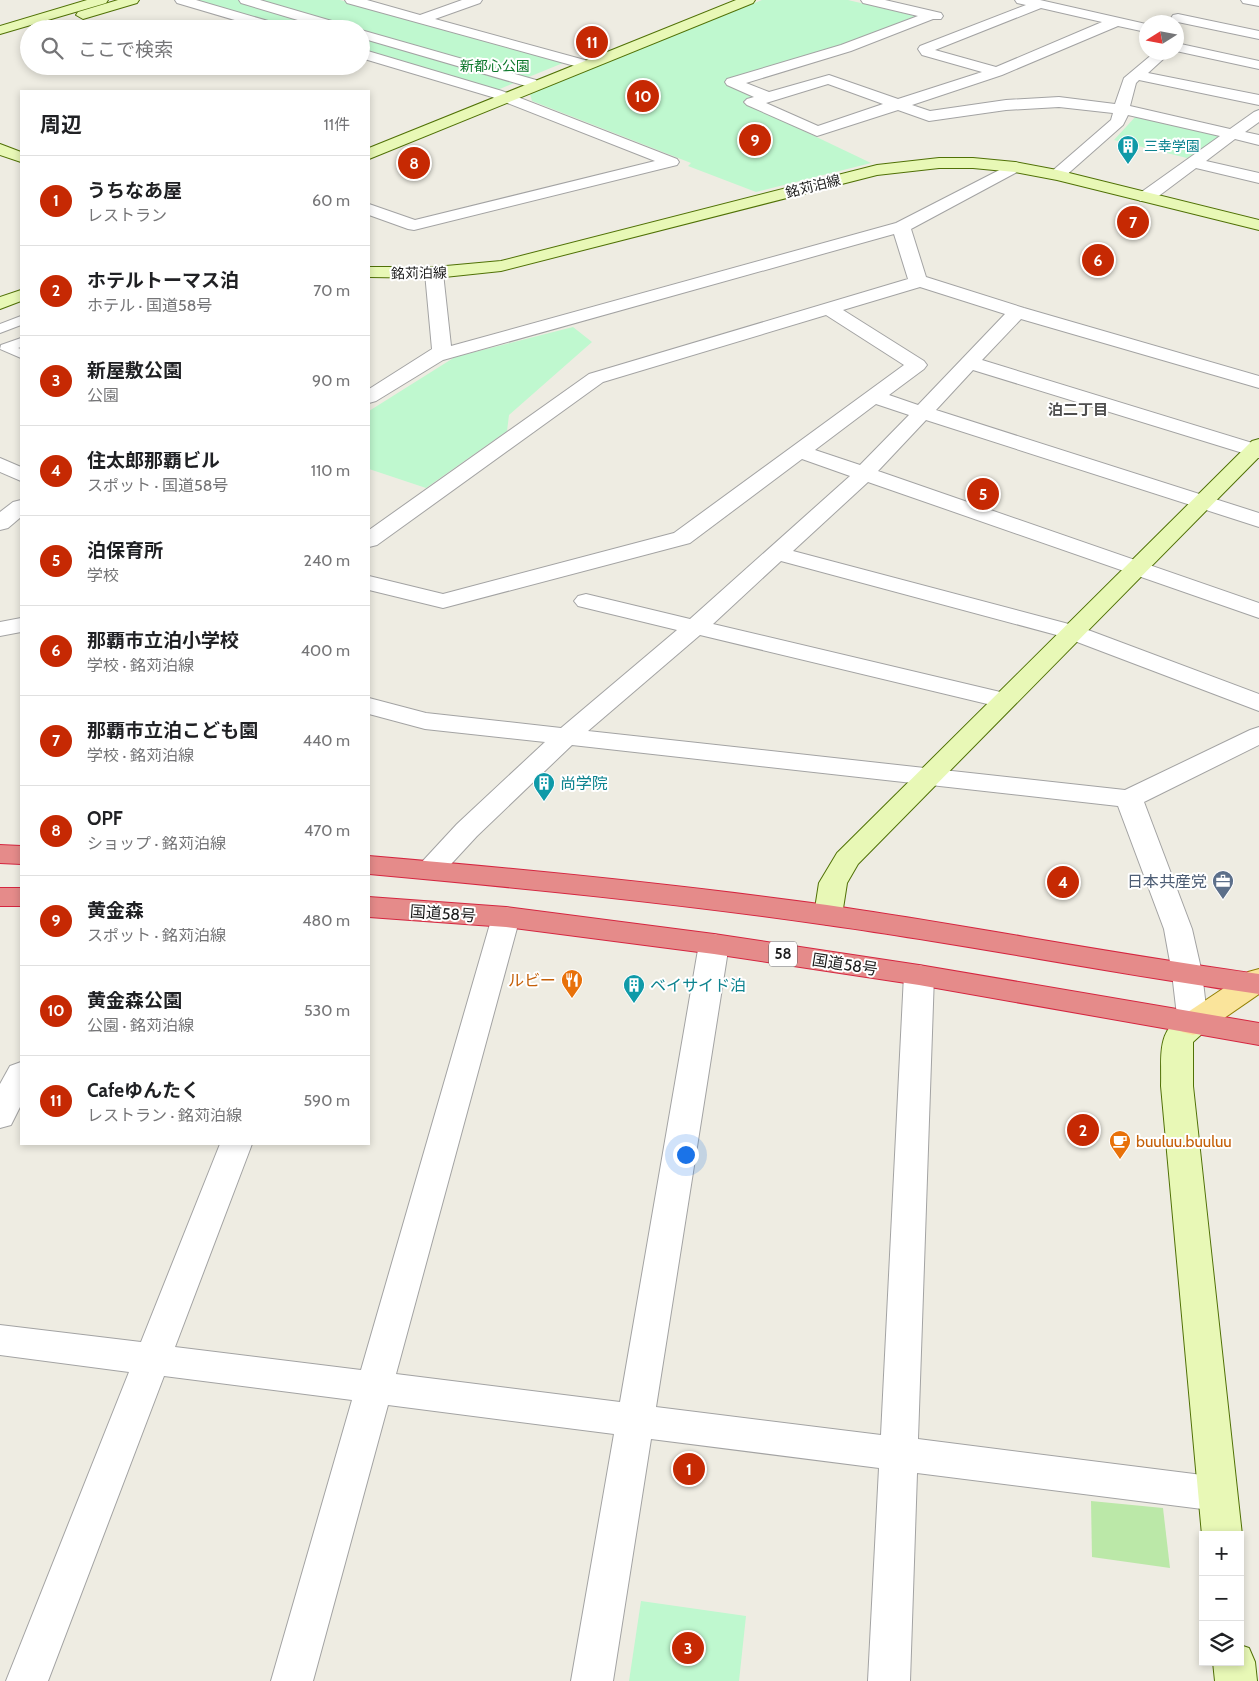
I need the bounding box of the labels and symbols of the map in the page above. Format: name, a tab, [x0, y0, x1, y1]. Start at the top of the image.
north arrow	[1139, 15, 1184, 60]
pin: 11	[576, 23, 608, 61]
park label: 新都心公園	[460, 57, 530, 75]
pin: 10	[627, 77, 659, 115]
pin: 9	[739, 121, 771, 159]
building icon: 三幸学園	[1116, 134, 1140, 165]
place label: 三幸学園	[1144, 137, 1200, 155]
pin: 8	[398, 144, 430, 182]
street label: 銘苅泊線	[784, 170, 842, 202]
pin: 7	[1117, 203, 1149, 241]
pin: 6	[1082, 241, 1114, 279]
street label: 銘苅泊線	[391, 264, 447, 282]
district label: 泊二丁目	[1048, 401, 1108, 419]
pin: 5	[967, 475, 999, 513]
building icon: 尚学院	[532, 771, 556, 802]
place label: 尚学院	[560, 774, 608, 793]
pin: 4	[1047, 863, 1079, 901]
office icon: 日本共産党	[1211, 869, 1235, 900]
place label: 日本共産党	[1127, 872, 1207, 891]
street label: 国道58号	[409, 902, 477, 925]
road number: 58	[769, 942, 797, 966]
street label: 国道58号	[811, 950, 879, 979]
restaurant icon: ルビー	[560, 968, 584, 999]
place label: ルビー	[508, 971, 556, 990]
building icon: ベイサイド泊	[622, 973, 646, 1004]
place label: ベイサイド泊	[650, 976, 746, 995]
pin: 2	[1067, 1111, 1099, 1149]
cafe icon: buuluu.buuluu	[1108, 1129, 1132, 1160]
place label: buuluu.buuluu	[1136, 1132, 1232, 1151]
your location	[673, 1142, 699, 1168]
pin: 1	[673, 1450, 705, 1488]
pin: 3	[672, 1629, 704, 1667]

